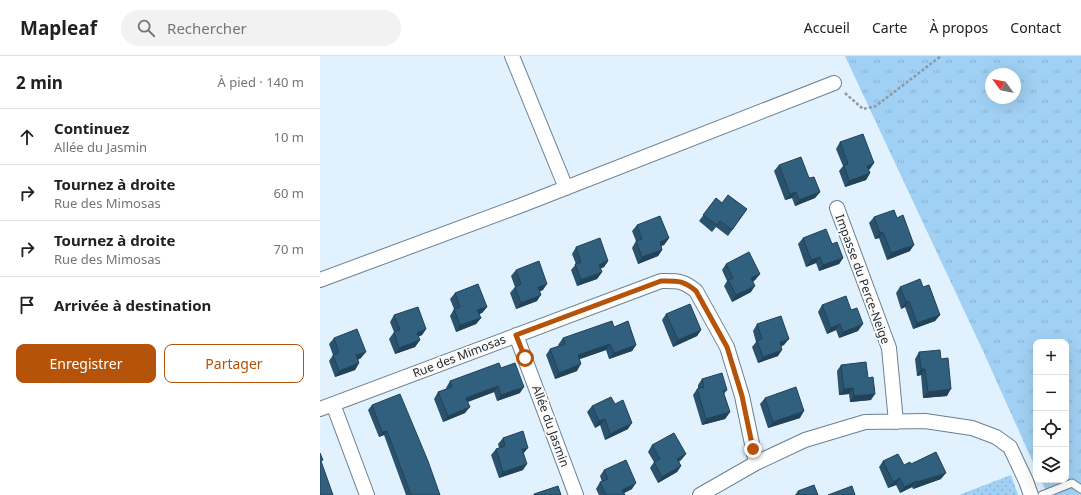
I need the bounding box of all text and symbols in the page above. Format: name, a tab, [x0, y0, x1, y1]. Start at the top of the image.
search box	[121, 10, 401, 46]
text: Mapleaf	[20, 15, 97, 41]
icon: search	[135, 17, 157, 39]
text: Rechercher	[167, 18, 247, 38]
text: Accueil	[804, 18, 850, 37]
text: Carte	[872, 18, 907, 37]
text: À propos	[929, 18, 988, 37]
text: Contact	[1010, 18, 1061, 37]
north arrow	[985, 68, 1021, 104]
text: 2 min	[16, 71, 63, 94]
text: À pied · 140 m	[218, 73, 304, 91]
text: Continuez	[54, 118, 129, 138]
icon: ahead	[16, 126, 38, 148]
text: 10 m	[274, 128, 304, 146]
text: Allée du Jasmin	[54, 138, 147, 156]
text: Tournez à droite	[54, 174, 175, 194]
icon: right	[16, 182, 38, 204]
text: 60 m	[274, 184, 304, 202]
text: Rue des Mimosas	[54, 194, 161, 212]
street label: Impasse du Perce-Neige	[832, 212, 894, 346]
text: Tournez à droite	[54, 230, 175, 250]
icon: right	[16, 238, 38, 260]
text: 70 m	[274, 240, 304, 258]
text: Rue des Mimosas	[54, 250, 161, 268]
icon: arrive	[16, 294, 38, 316]
text: Arrivée à destination	[54, 295, 211, 315]
street label: Rue des Mimosas	[410, 330, 508, 382]
map controls	[1033, 339, 1069, 483]
button: +	[1033, 339, 1069, 375]
button: Enregistrer	[16, 344, 156, 383]
button: Partager	[164, 344, 304, 383]
route start	[516, 349, 534, 367]
button: −	[1033, 375, 1069, 411]
street label: Allée du Jasmin	[528, 383, 574, 469]
button: locate	[1033, 411, 1069, 447]
route end	[744, 440, 762, 458]
button: layers	[1033, 447, 1069, 483]

